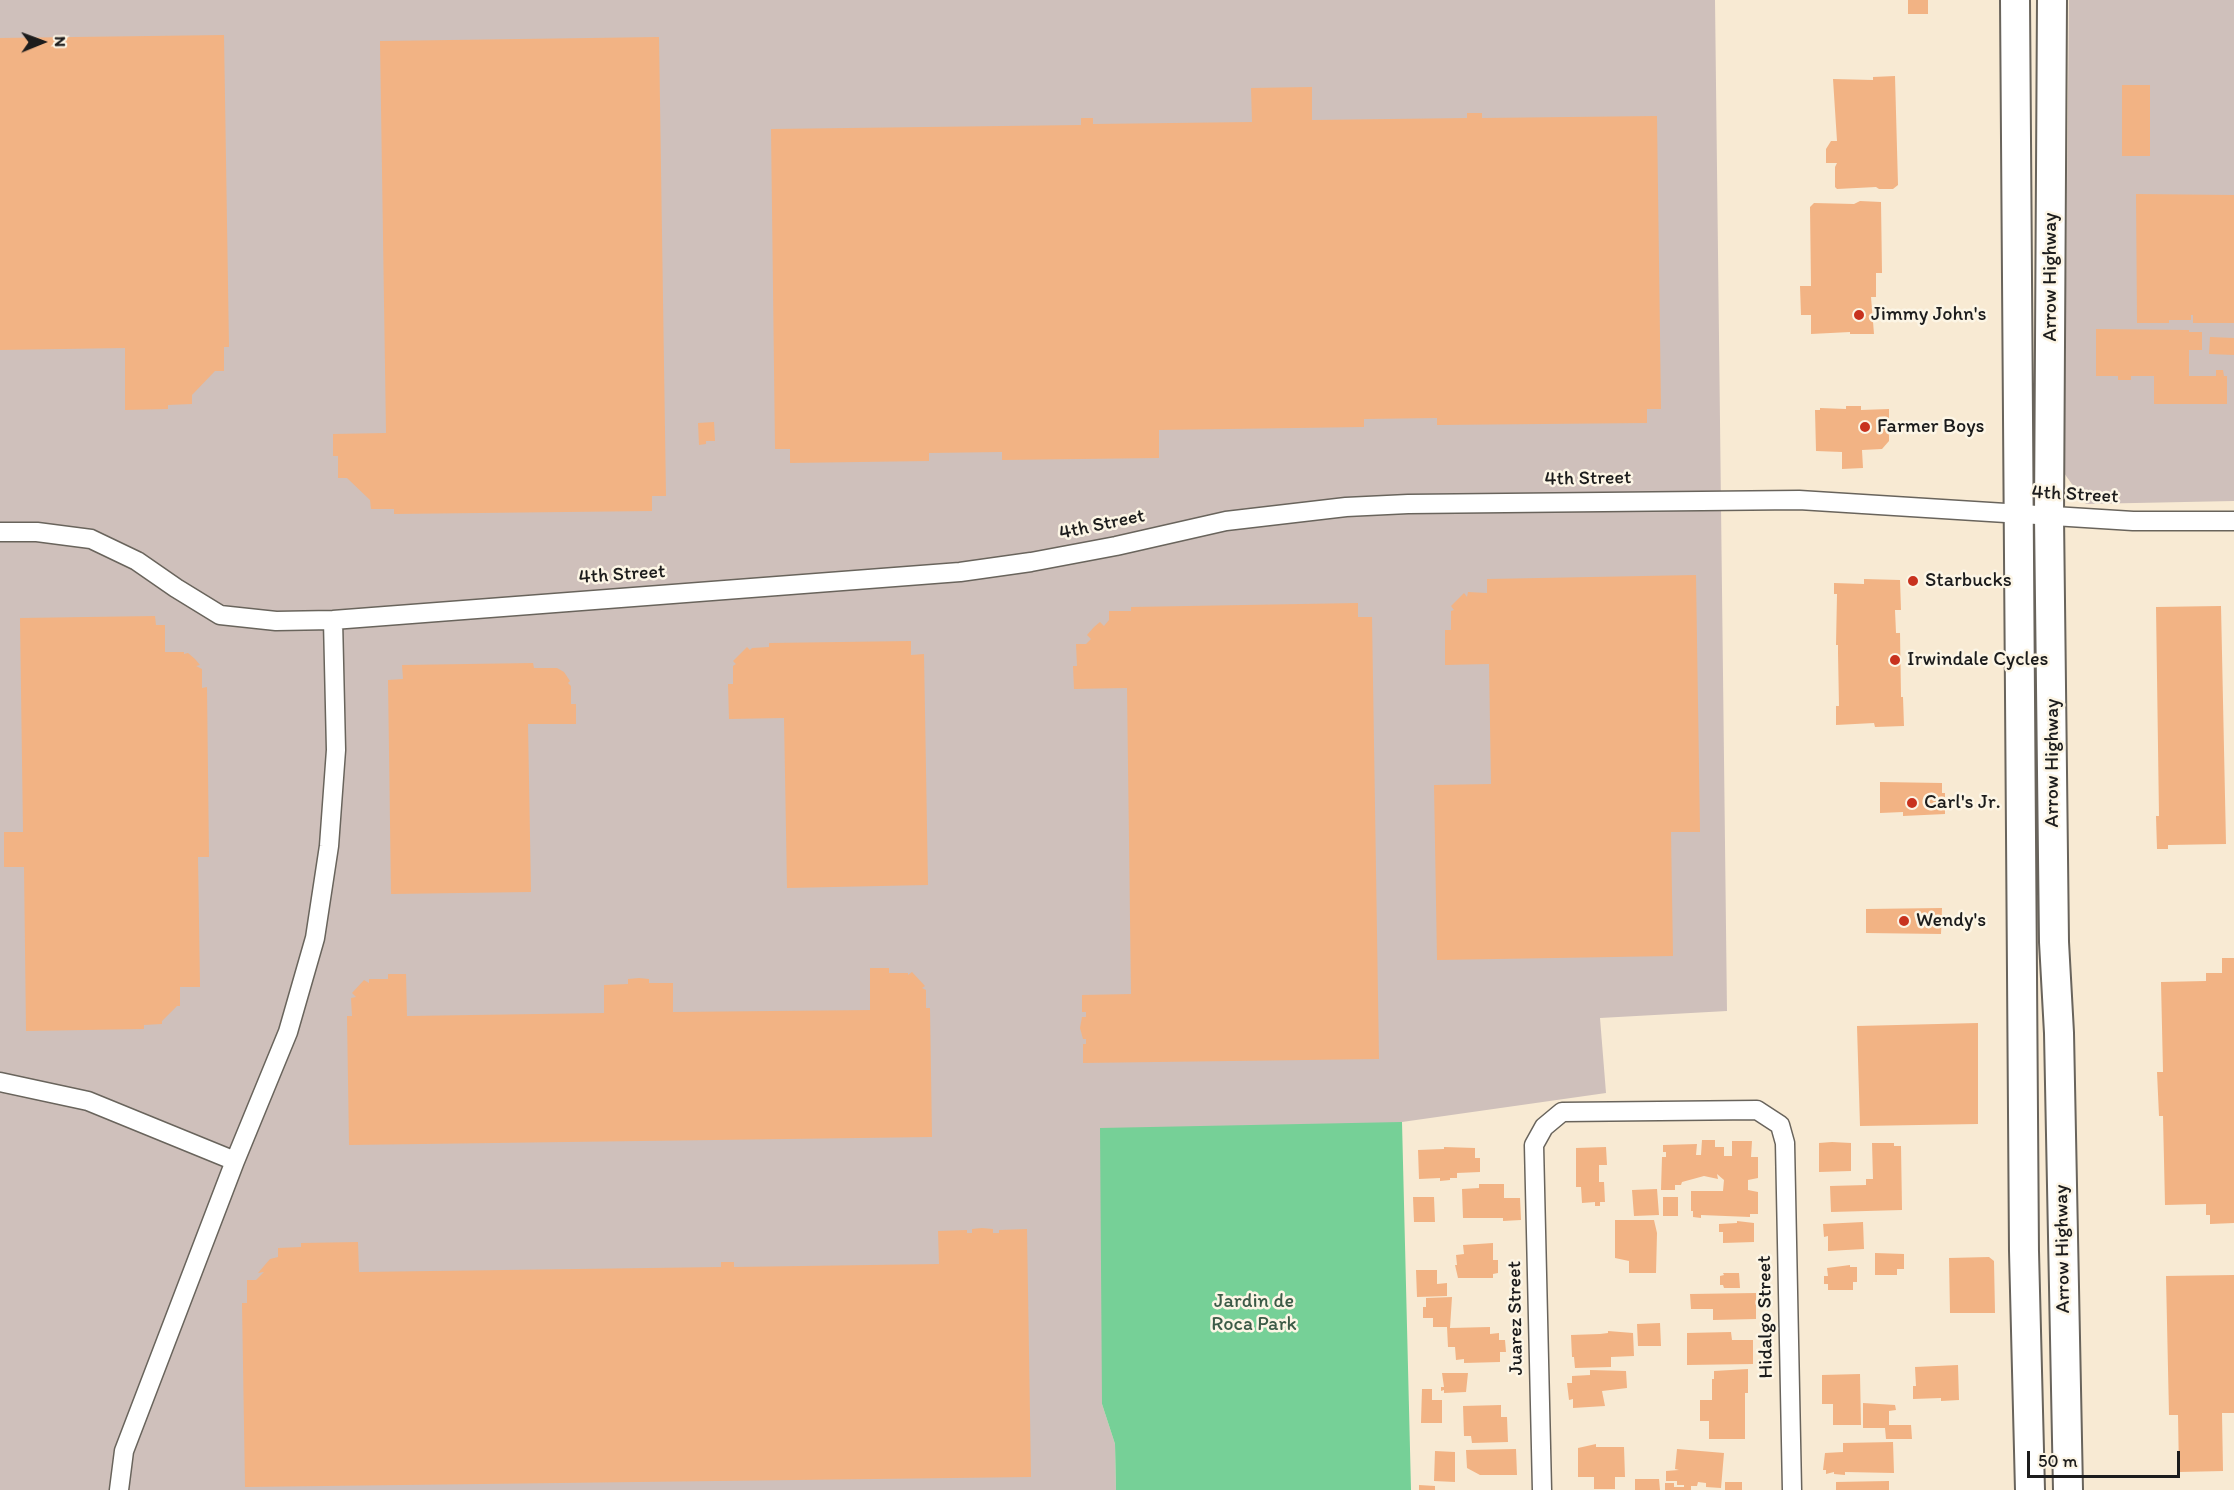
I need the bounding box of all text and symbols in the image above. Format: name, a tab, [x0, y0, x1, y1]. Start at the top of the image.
north arrow	[12, 12, 72, 72]
text: N	[51, 36, 70, 47]
street label: Arrow Highway	[2039, 213, 2063, 341]
place label: Jimmy John's	[1871, 303, 1987, 327]
marker: Jimmy John's	[1852, 308, 1866, 322]
place label: Farmer Boys	[1877, 415, 1984, 439]
marker: Farmer Boys	[1858, 420, 1872, 434]
street label: 4th Street	[1544, 466, 1632, 492]
street label: 4th Street	[2031, 481, 2119, 509]
street label: 4th Street	[1057, 504, 1147, 546]
street label: 4th Street	[578, 560, 666, 590]
place label: Starbucks	[1925, 569, 2012, 593]
marker: Starbucks	[1906, 574, 1920, 588]
place label: Irwindale Cycles	[1907, 648, 2048, 672]
marker: Irwindale Cycles	[1888, 653, 1902, 667]
street label: Arrow Highway	[2041, 699, 2065, 827]
place label: Carl's Jr.	[1924, 791, 2001, 815]
marker: Carl's Jr.	[1905, 796, 1919, 810]
place label: Wendy's	[1916, 909, 1986, 933]
marker: Wendy's	[1897, 914, 1911, 928]
street label: Arrow Highway	[2050, 1184, 2076, 1314]
street label: Hidalgo Street	[1753, 1255, 1779, 1379]
street label: Juarez Street	[1503, 1261, 1529, 1375]
park label: Jardin de Roca Park	[1211, 1290, 1297, 1337]
scale bar	[2030, 1439, 2183, 1477]
text: 50 m	[2038, 1450, 2078, 1472]

